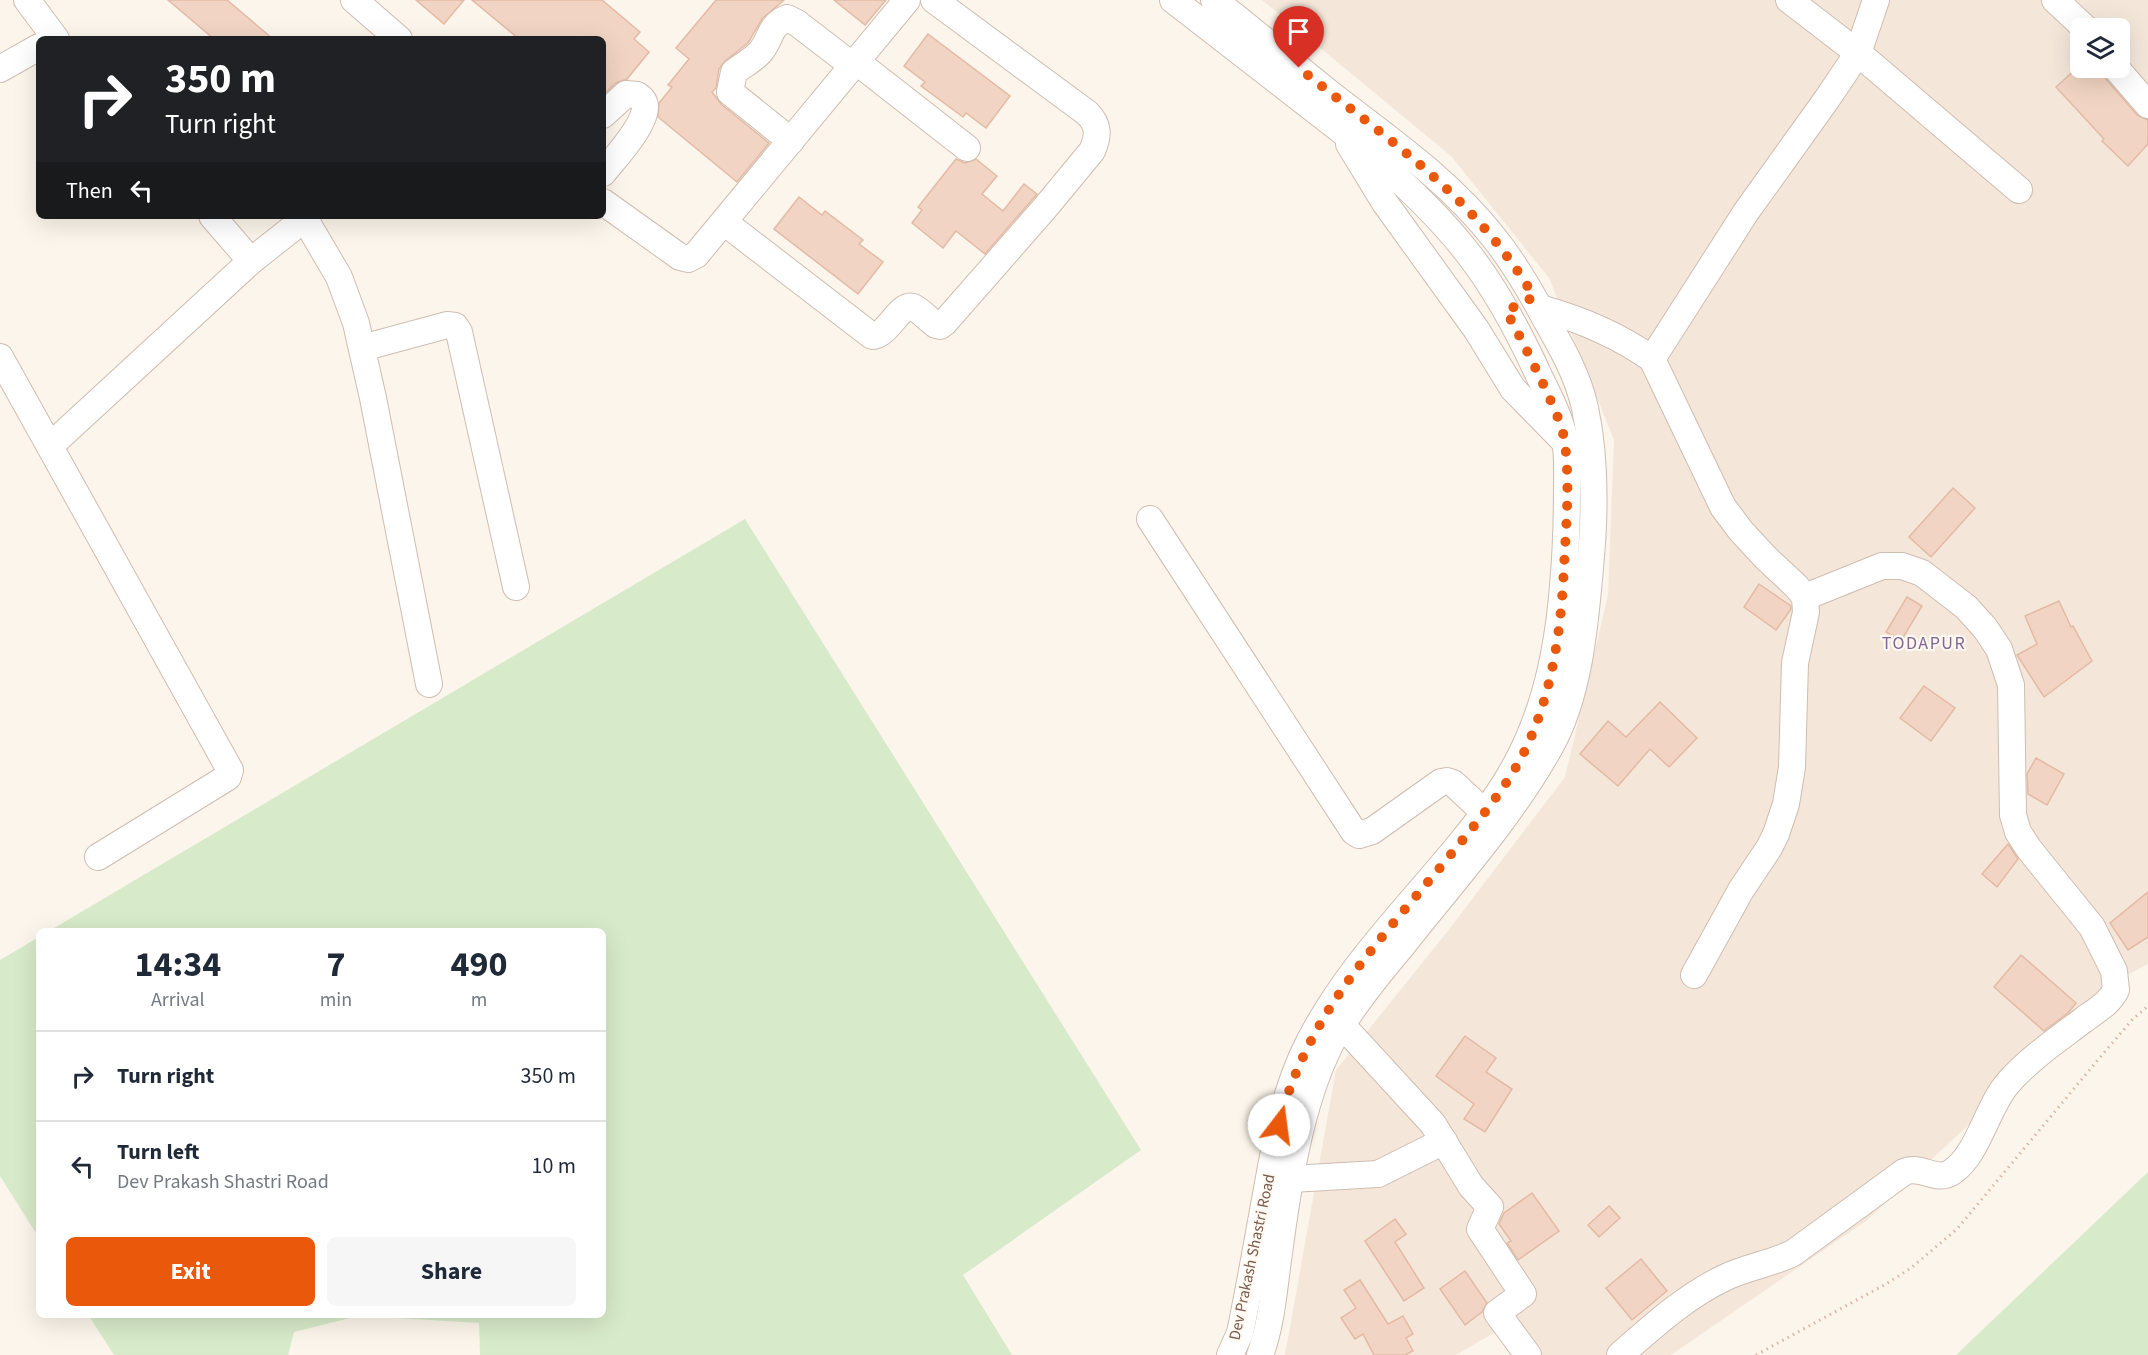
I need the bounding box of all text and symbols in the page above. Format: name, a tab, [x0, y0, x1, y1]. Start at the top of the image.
pin	[1273, 6, 1324, 68]
icon: arrive	[1282, 15, 1315, 48]
map controls	[2070, 18, 2130, 78]
button: layers	[2070, 18, 2130, 78]
text: 350 m	[165, 49, 276, 109]
icon: right	[66, 60, 144, 138]
text: Turn right	[165, 105, 276, 144]
icon: left	[125, 174, 158, 207]
text: Then	[66, 175, 113, 207]
district label: TODAPUR	[1882, 631, 1966, 656]
text: 14:34	[134, 939, 221, 990]
text: 7	[326, 939, 345, 990]
text: 490	[451, 939, 508, 990]
text: Arrival	[151, 986, 205, 1014]
text: min	[320, 986, 352, 1014]
text: m	[471, 986, 487, 1014]
icon: right	[66, 1060, 99, 1093]
text: Turn right	[117, 1060, 214, 1092]
text: 350 m	[521, 1060, 576, 1092]
position arrow	[1247, 1093, 1311, 1157]
text: Turn left	[117, 1136, 199, 1168]
icon: left	[66, 1150, 99, 1183]
text: 10 m	[531, 1150, 576, 1182]
text: Dev Prakash Shastri Road	[117, 1168, 329, 1196]
street label: Dev Prakash Shastri Road	[1224, 1172, 1280, 1342]
button: Exit	[66, 1237, 315, 1306]
button: Share	[327, 1237, 576, 1306]

